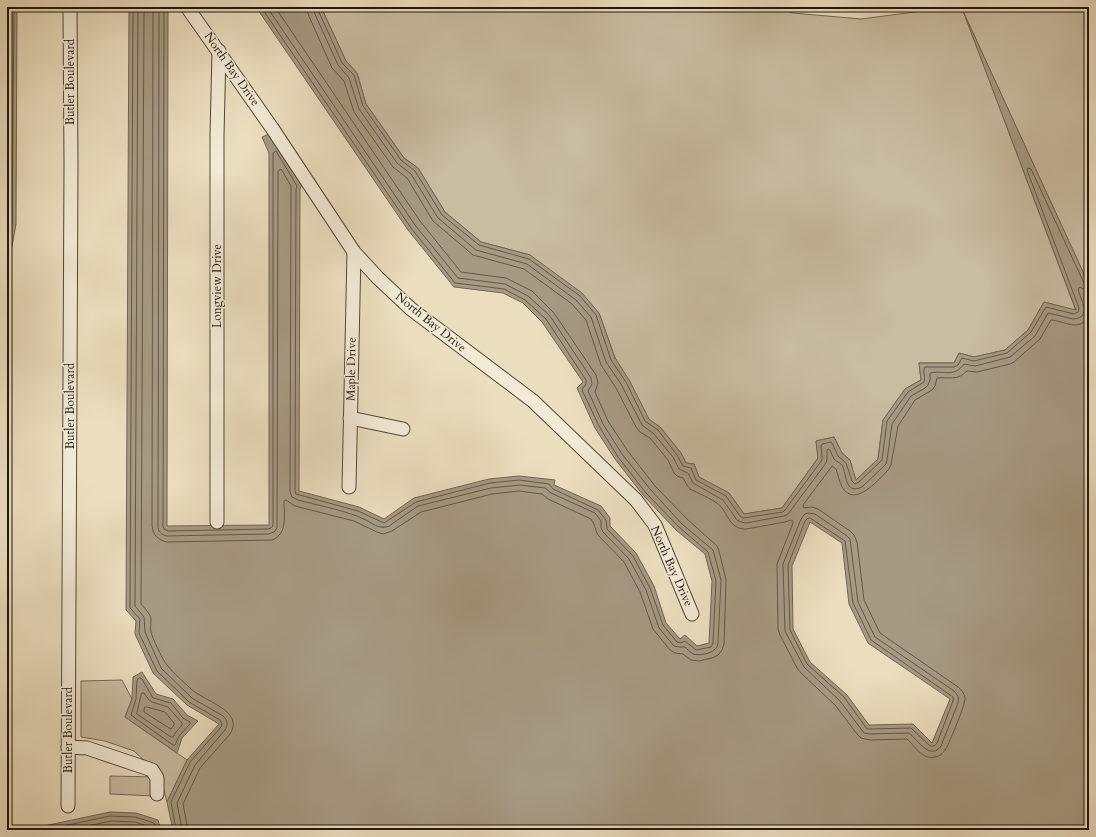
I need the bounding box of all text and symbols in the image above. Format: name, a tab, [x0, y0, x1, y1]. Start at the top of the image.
street label: North Bay Drive	[201, 29, 263, 109]
street label: Butler Boulevard	[62, 38, 78, 125]
street label: Longview Drive	[209, 244, 225, 328]
street label: North Bay Drive	[392, 289, 470, 355]
street label: Maple Drive	[342, 337, 360, 401]
street label: Butler Boulevard	[62, 362, 78, 449]
street label: North Bay Drive	[647, 523, 697, 609]
street label: Butler Boulevard	[60, 686, 76, 773]

